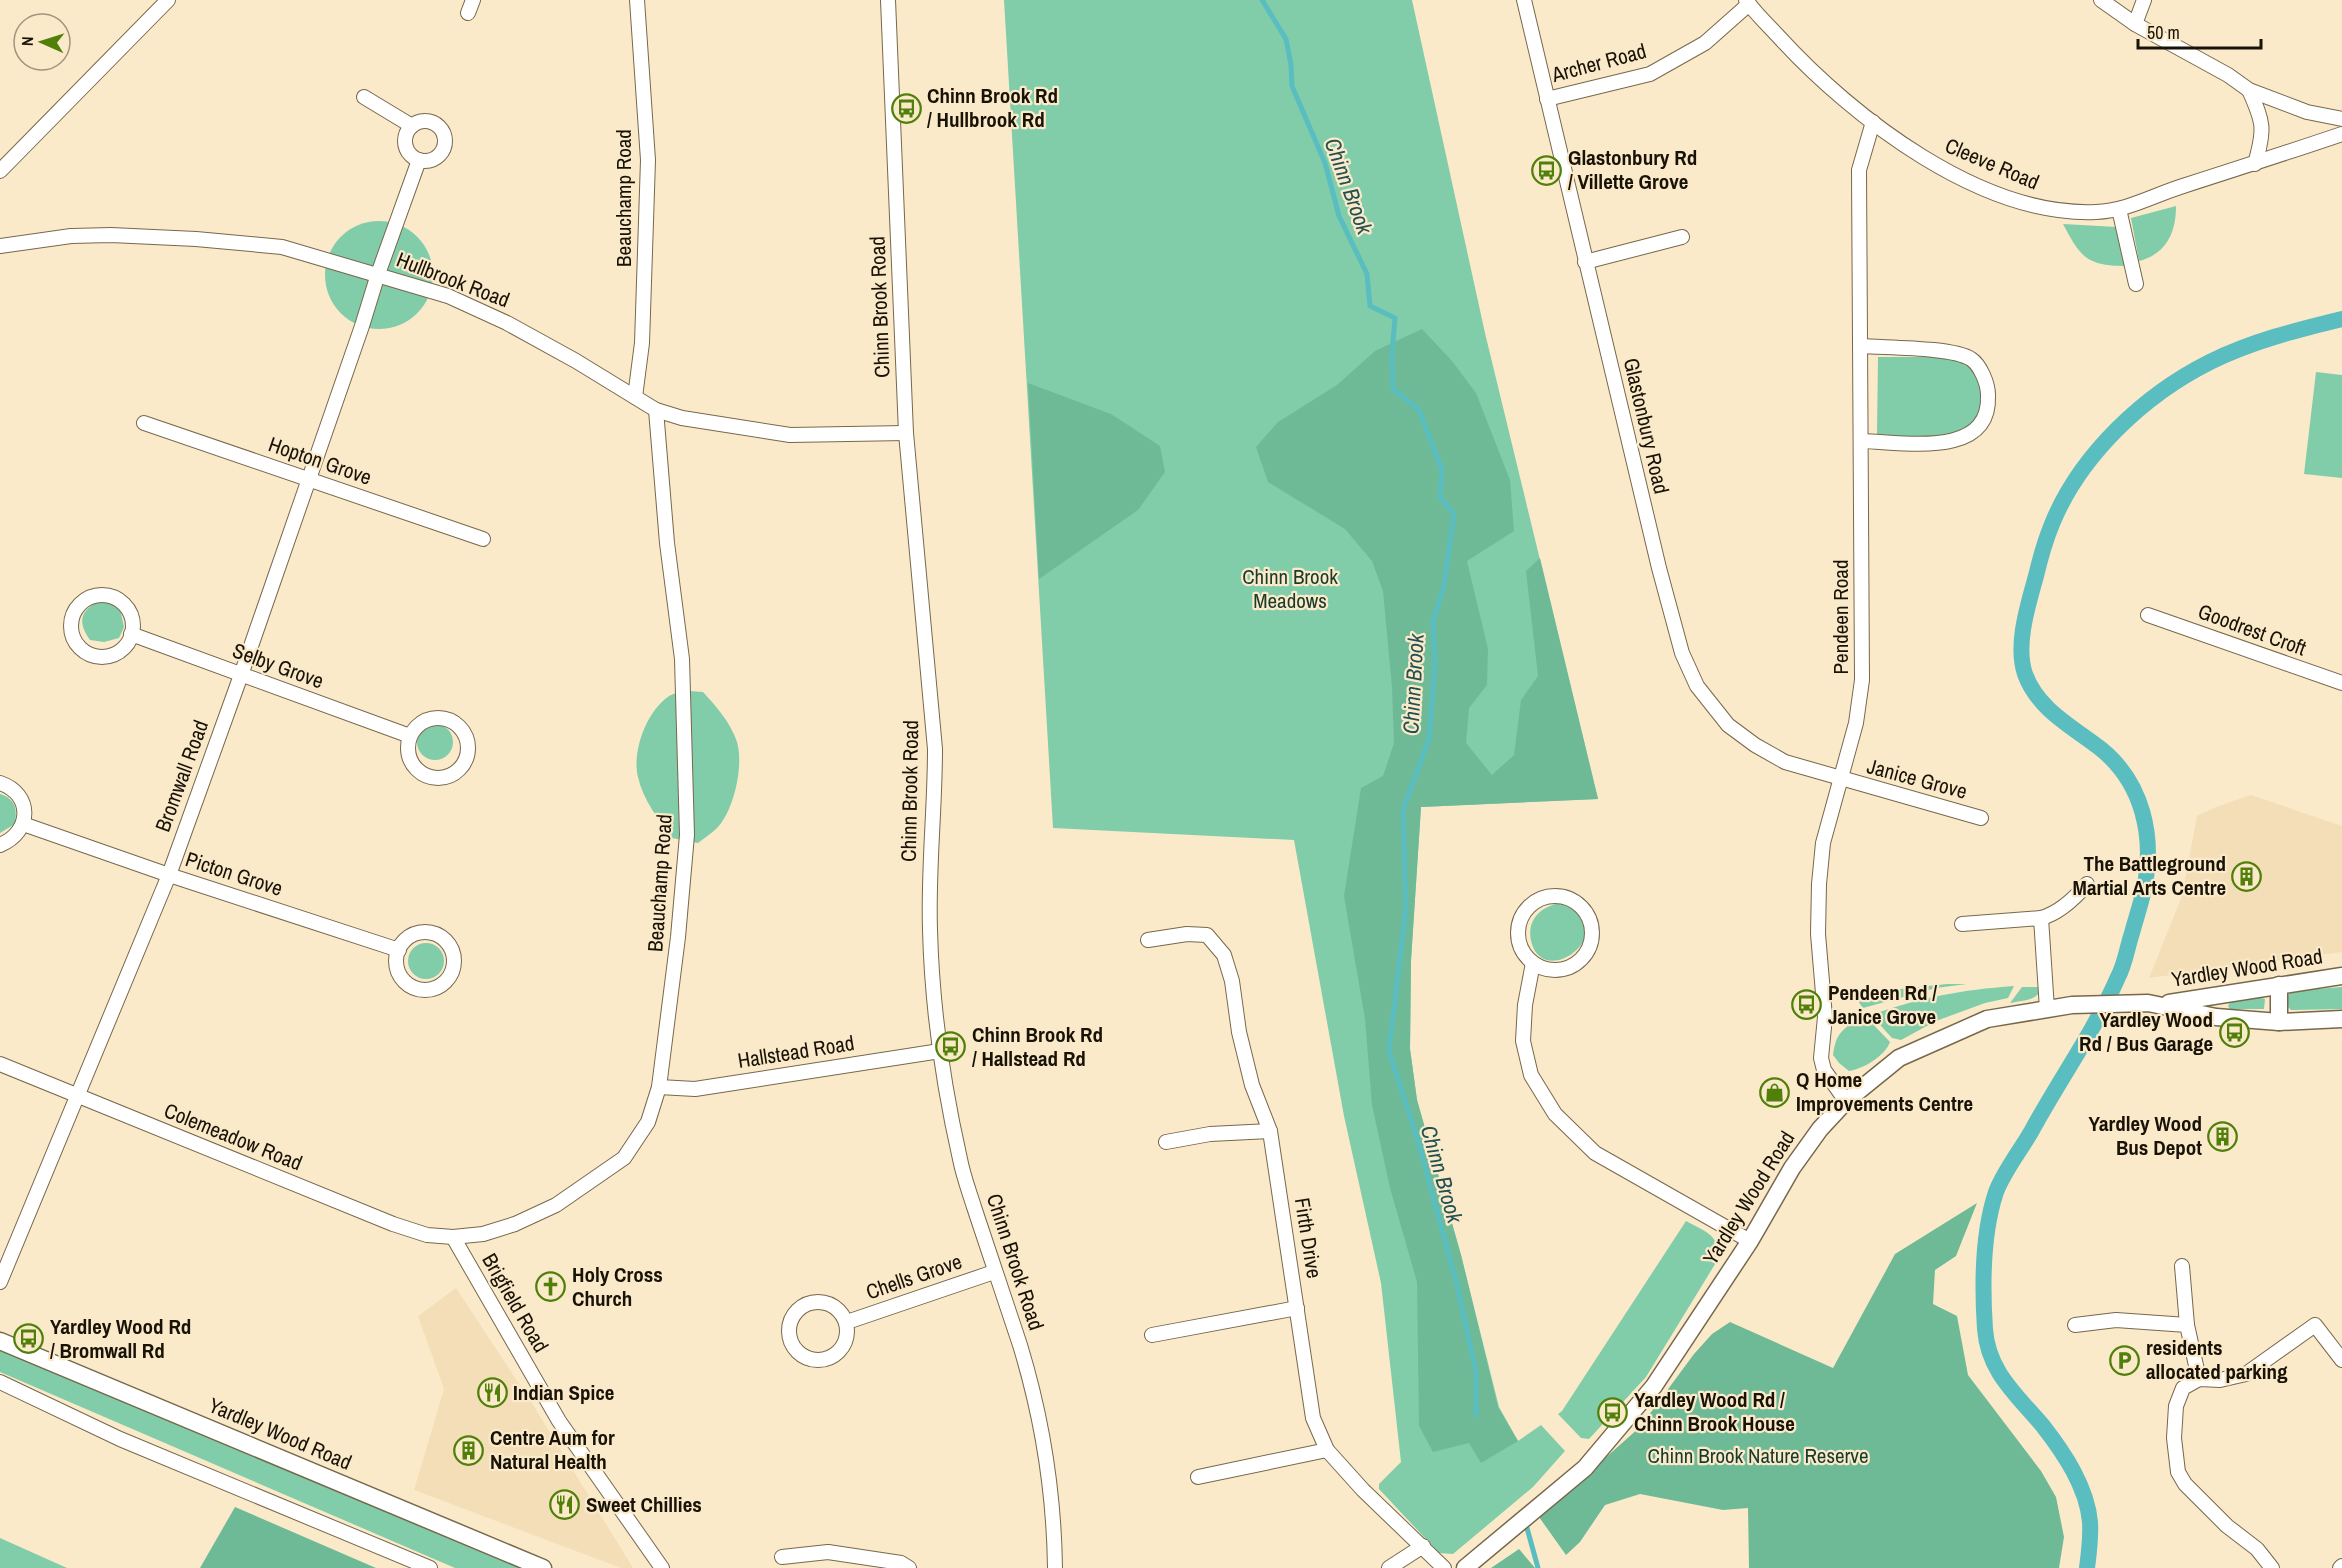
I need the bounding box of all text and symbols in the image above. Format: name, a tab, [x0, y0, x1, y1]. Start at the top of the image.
north arrow	[12, 12, 72, 72]
scale bar	[2138, 12, 2261, 50]
text: 50 m	[2147, 20, 2180, 45]
text: N	[16, 36, 38, 47]
street label: Archer Road	[1547, 36, 1649, 89]
place label: Chinn Brook Rd / Hullbrook Rd	[927, 81, 1058, 134]
bus stop icon: Chinn Brook Rd / Hullbrook Rd	[890, 92, 922, 124]
street label: Beauchamp Road	[609, 129, 638, 267]
street label: Cleeve Road	[1941, 131, 2044, 196]
water label: Chinn Brook	[1318, 134, 1381, 239]
place label: Glastonbury Rd / Villette Grove	[1568, 143, 1697, 196]
bus stop icon: Glastonbury Rd / Villette Grove	[1531, 154, 1563, 186]
street label: Chinn Brook Road	[863, 236, 896, 378]
street label: Hullbrook Road	[393, 245, 514, 314]
street label: Glastonbury Road	[1617, 355, 1676, 497]
street label: Hopton Grove	[265, 429, 376, 492]
street label: Pendeen Road	[1826, 560, 1855, 674]
park label: Chinn Brook Meadows	[1242, 562, 1338, 615]
street label: Goodrest Croft	[2194, 597, 2310, 663]
water label: Chinn Brook	[1395, 632, 1431, 735]
street label: Selby Grove	[229, 636, 328, 695]
street label: Bromwall Road	[148, 716, 215, 836]
street label: Chinn Brook Road	[894, 720, 925, 862]
street label: Janice Grove	[1864, 751, 1970, 806]
street label: Beauchamp Road	[640, 813, 679, 953]
street label: Picton Grove	[182, 844, 286, 903]
place label: The Battleground Martial Arts Centre	[2073, 849, 2226, 902]
building icon: The Battleground Martial Arts Centre	[2231, 860, 2263, 892]
street label: Yardley Wood Road	[2169, 941, 2325, 994]
place label: Pendeen Rd / Janice Grove	[1828, 978, 1937, 1031]
bus stop icon: Pendeen Rd / Janice Grove	[1791, 989, 1823, 1021]
place label: Yardley Wood Rd / Bus Garage	[2079, 1005, 2213, 1058]
bus stop icon: Yardley Wood Rd / Bus Garage	[2218, 1016, 2250, 1048]
place label: Chinn Brook Rd / Hallstead Rd	[972, 1020, 1103, 1073]
street label: Hallstead Road	[736, 1028, 856, 1075]
bus stop icon: Chinn Brook Rd / Hallstead Rd	[935, 1031, 967, 1063]
place label: Q Home Improvements Centre	[1796, 1065, 1973, 1118]
shop icon: Q Home Improvements Centre	[1759, 1076, 1791, 1108]
street label: Colemeadow Road	[160, 1096, 307, 1177]
place label: Yardley Wood Bus Depot	[2088, 1109, 2202, 1162]
building icon: Yardley Wood Bus Depot	[2207, 1120, 2239, 1152]
water label: Chinn Brook	[1414, 1122, 1471, 1227]
street label: Yardley Wood Road	[1696, 1125, 1801, 1270]
street label: Chinn Brook Road	[980, 1190, 1051, 1334]
street label: Firth Drive	[1288, 1195, 1329, 1280]
street label: Chells Grove	[862, 1247, 966, 1306]
street label: Brigfield Road	[475, 1248, 556, 1358]
place label: Holy Cross Church	[572, 1260, 663, 1313]
church icon: Holy Cross Church	[535, 1271, 567, 1303]
place label: Yardley Wood Rd / Bromwall Rd	[50, 1312, 191, 1365]
bus stop icon: Yardley Wood Rd / Bromwall Rd	[13, 1323, 45, 1355]
place label: residents allocated parking	[2146, 1333, 2288, 1386]
parking icon: residents allocated parking	[2109, 1344, 2141, 1376]
restaurant icon: Indian Spice	[476, 1377, 508, 1409]
place label: Indian Spice	[513, 1378, 614, 1407]
place label: Yardley Wood Rd / Chinn Brook House	[1634, 1385, 1795, 1438]
street label: Yardley Wood Road	[204, 1390, 356, 1477]
bus stop icon: Yardley Wood Rd / Chinn Brook House	[1597, 1396, 1629, 1428]
place label: Centre Aum for Natural Health	[490, 1423, 615, 1476]
building icon: Centre Aum for Natural Health	[453, 1434, 485, 1466]
park label: Chinn Brook Nature Reserve	[1647, 1441, 1869, 1470]
restaurant icon: Sweet Chillies	[549, 1489, 581, 1521]
place label: Sweet Chillies	[586, 1490, 702, 1519]

